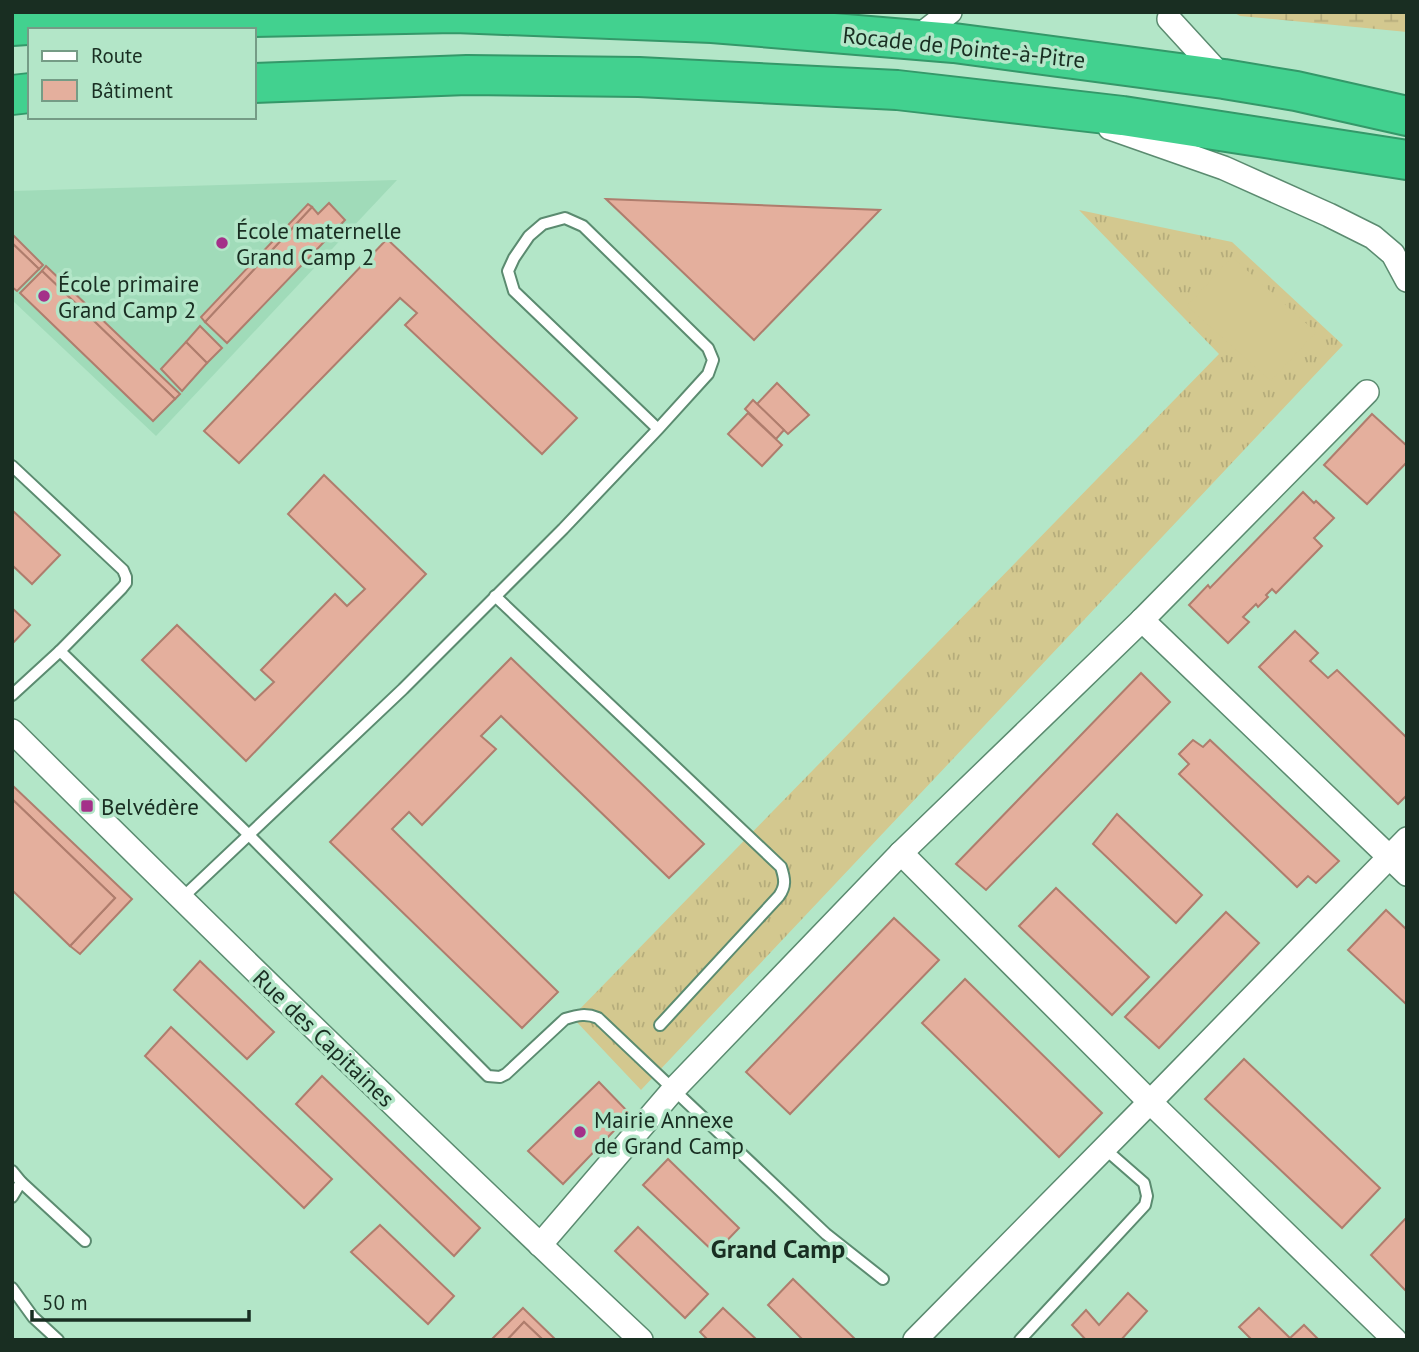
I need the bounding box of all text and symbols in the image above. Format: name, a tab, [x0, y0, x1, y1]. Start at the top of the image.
street label: Rocade de Pointe-à-Pitre	[841, 20, 1087, 74]
legend	[28, 28, 256, 119]
text: Route	[91, 42, 143, 69]
text: Bâtiment	[91, 77, 173, 104]
place label: École maternelle Grand Camp 2	[236, 216, 402, 271]
marker: École maternelle Grand Camp 2	[214, 235, 230, 251]
place label: École primaire Grand Camp 2	[58, 269, 199, 324]
marker: École primaire Grand Camp 2	[36, 288, 52, 304]
place label: Belvédère	[101, 792, 199, 821]
marker: Belvédère	[79, 798, 95, 814]
street label: Rue des Capitaines	[247, 963, 401, 1113]
place label: Mairie Annexe de Grand Camp	[594, 1105, 744, 1160]
marker: Mairie Annexe de Grand Camp	[572, 1124, 588, 1140]
district label: Grand Camp	[711, 1232, 845, 1265]
scale bar	[32, 1278, 248, 1322]
text: 50 m	[42, 1289, 88, 1316]

